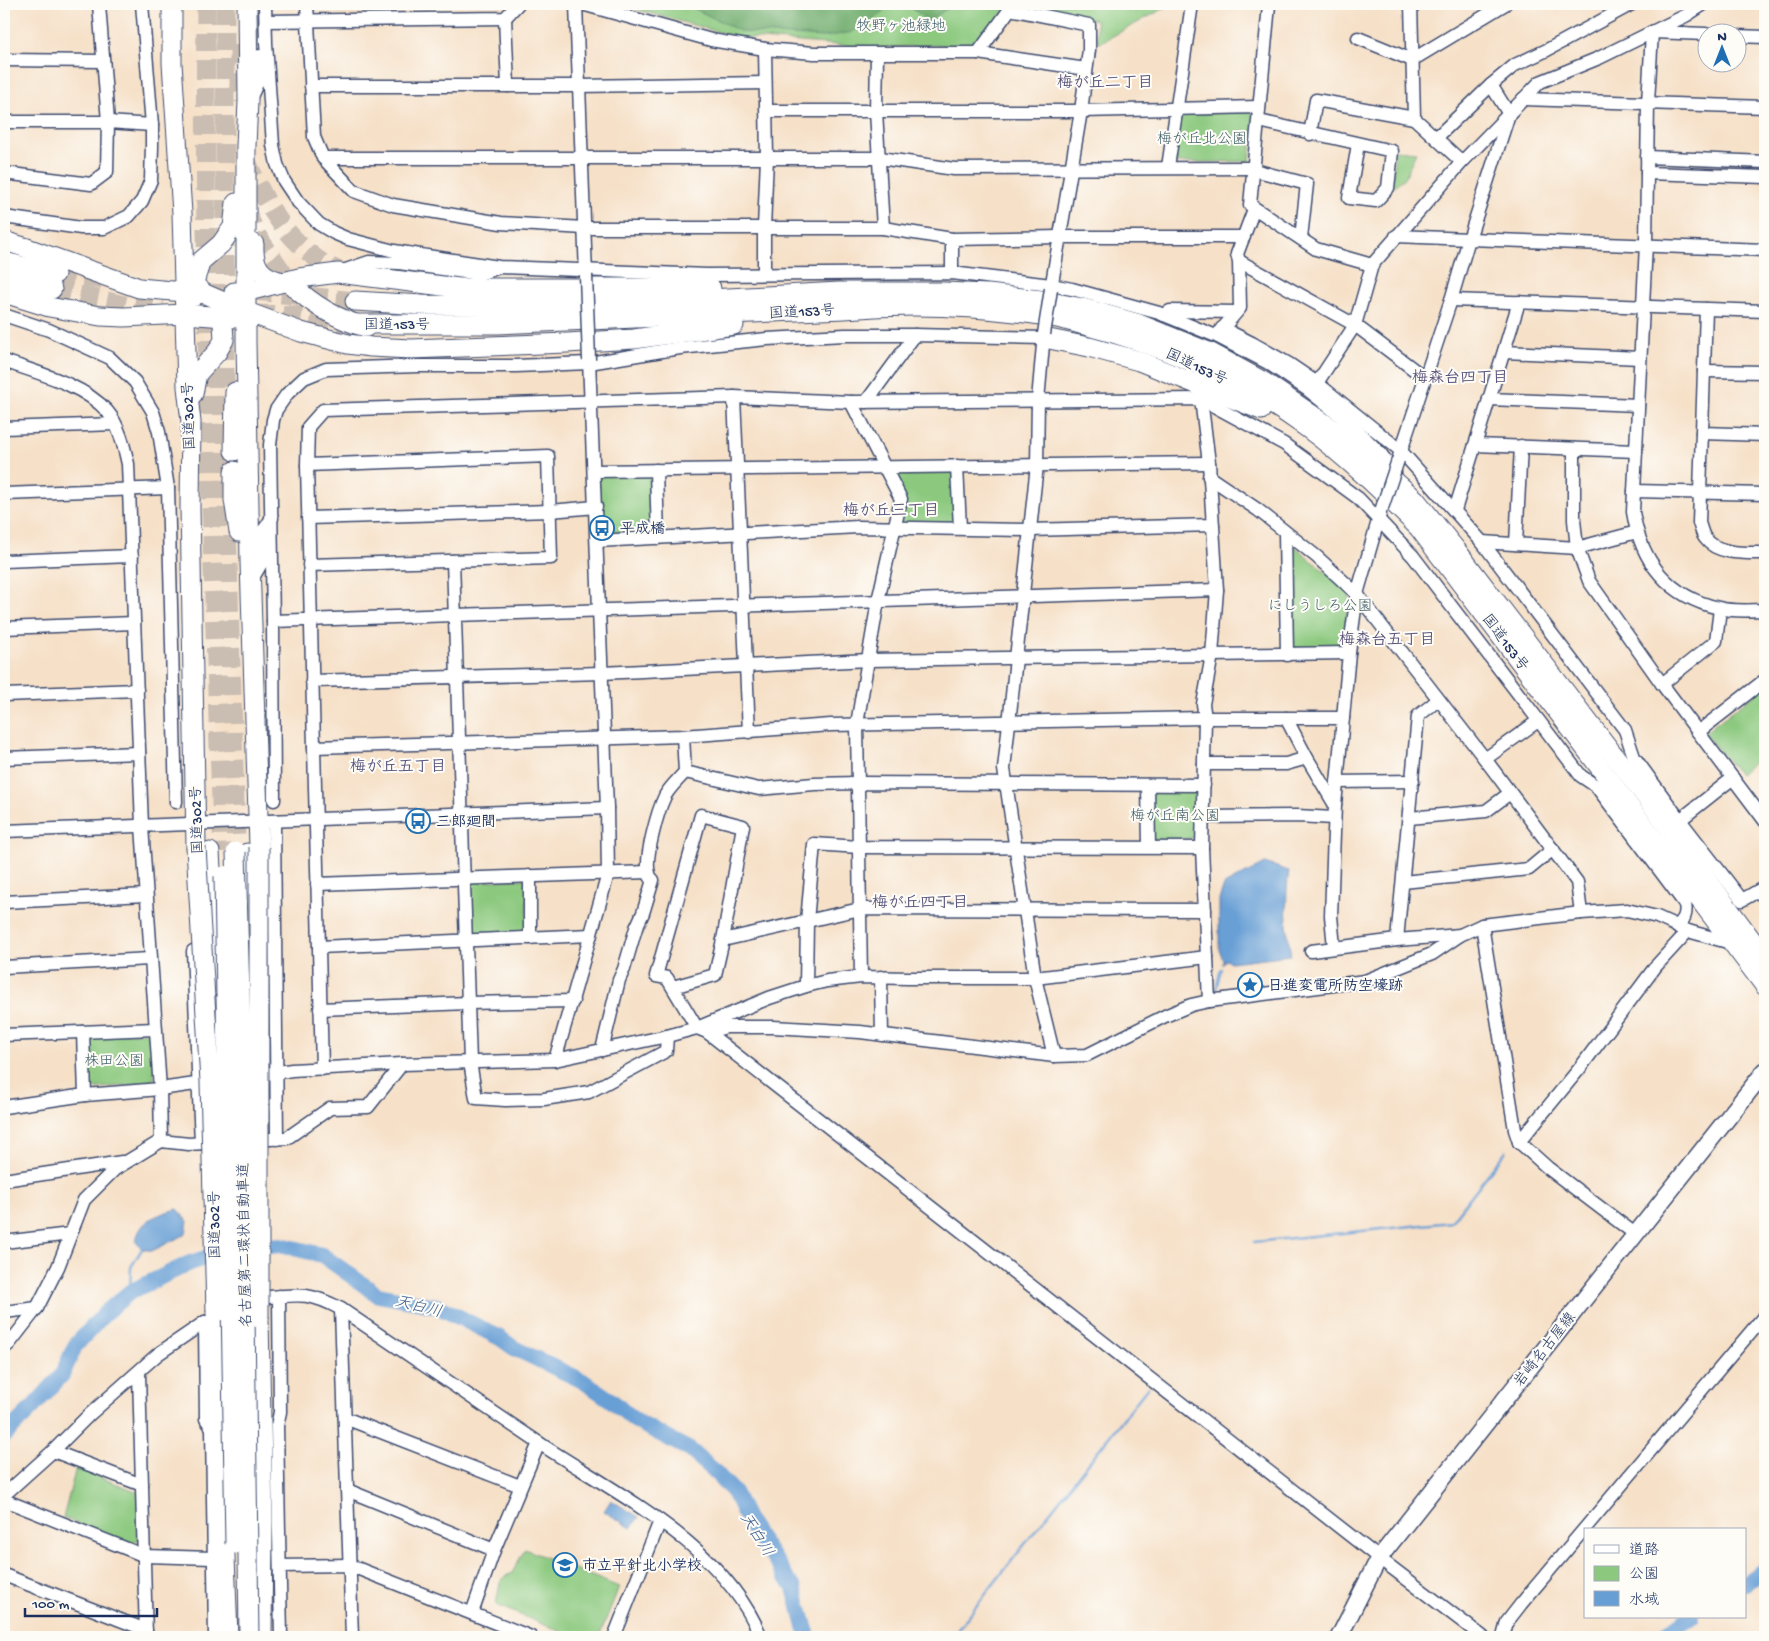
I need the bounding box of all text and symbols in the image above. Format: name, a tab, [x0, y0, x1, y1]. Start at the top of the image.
park label: 牧野ヶ池緑地	[856, 17, 946, 36]
north arrow	[1696, 22, 1746, 72]
text: N	[1717, 29, 1727, 46]
district label: 梅が丘二丁目	[1057, 74, 1153, 94]
park label: 梅が丘北公園	[1157, 131, 1247, 149]
street label: 国道153号	[768, 302, 836, 324]
street label: 国道153号	[364, 317, 430, 335]
street label: 国道153号	[1162, 346, 1230, 390]
district label: 梅森台四丁目	[1412, 368, 1508, 389]
street label: 国道302号	[180, 381, 200, 451]
district label: 梅が丘三丁目	[843, 502, 939, 522]
bus stop icon: 平成橋	[589, 515, 615, 541]
place label: 平成橋	[620, 520, 665, 539]
park label: にしうしろ公園	[1267, 598, 1373, 616]
street label: 国道153号	[1477, 611, 1532, 675]
district label: 梅森台五丁目	[1339, 630, 1435, 651]
district label: 梅が丘五丁目	[350, 758, 446, 778]
street label: 国道302号	[188, 785, 208, 855]
park label: 梅が丘南公園	[1130, 807, 1220, 826]
bus stop icon: 三郎廻間	[405, 808, 431, 834]
place label: 三郎廻間	[436, 813, 496, 832]
district label: 梅が丘四丁目	[872, 894, 968, 914]
place icon: 日進変電所防空壕跡	[1237, 972, 1263, 998]
place label: 日進変電所防空壕跡	[1268, 977, 1403, 996]
park label: 株田公園	[84, 1053, 144, 1071]
street label: 名古屋第二環状自動車道	[235, 1162, 256, 1328]
street label: 国道302号	[206, 1190, 226, 1259]
water label: 天白川	[393, 1292, 444, 1323]
street label: 岩崎名古屋線	[1510, 1309, 1580, 1391]
water label: 天白川	[734, 1510, 777, 1561]
legend	[1584, 1528, 1746, 1618]
text: 道路	[1629, 1542, 1659, 1560]
school or university icon: 市立平針北小学校	[552, 1552, 578, 1578]
place label: 市立平針北小学校	[582, 1557, 702, 1576]
text: 公園	[1629, 1566, 1659, 1584]
scale bar	[25, 1586, 158, 1618]
text: 水域	[1629, 1591, 1659, 1610]
text: 100 m	[31, 1596, 70, 1614]

